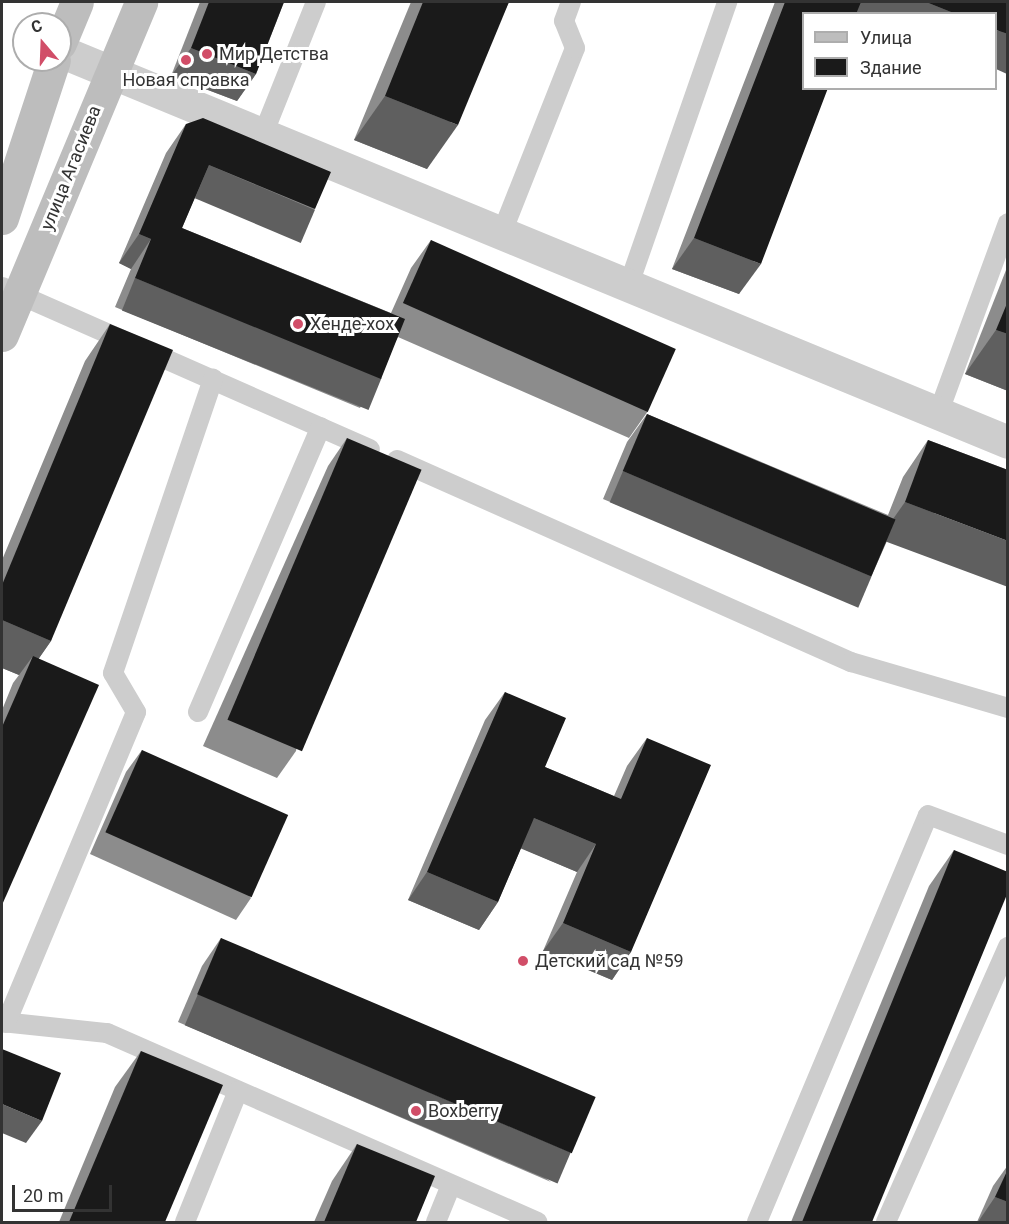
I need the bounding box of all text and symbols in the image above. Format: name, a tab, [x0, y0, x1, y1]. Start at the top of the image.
north arrow	[12, 12, 72, 72]
legend	[802, 12, 997, 90]
text: С	[29, 16, 45, 37]
text: Улица	[860, 27, 912, 48]
place label: Мир Детства	[219, 43, 329, 65]
marker: Мир Детства	[200, 47, 214, 61]
marker: Новая справка	[179, 53, 193, 67]
text: Здание	[860, 57, 922, 78]
place label: Новая справка	[122, 69, 250, 91]
street label: улица Агасиева	[36, 103, 106, 233]
place label: Хенде-хох	[310, 313, 394, 335]
marker: Хенде-хох	[291, 317, 305, 331]
place label: Детский сад №59	[535, 950, 684, 972]
marker: Детский сад №59	[516, 954, 530, 968]
place label: Boxberry	[428, 1100, 499, 1122]
marker: Boxberry	[409, 1104, 423, 1118]
scale bar	[15, 1173, 116, 1211]
text: 20 m	[23, 1185, 63, 1206]

